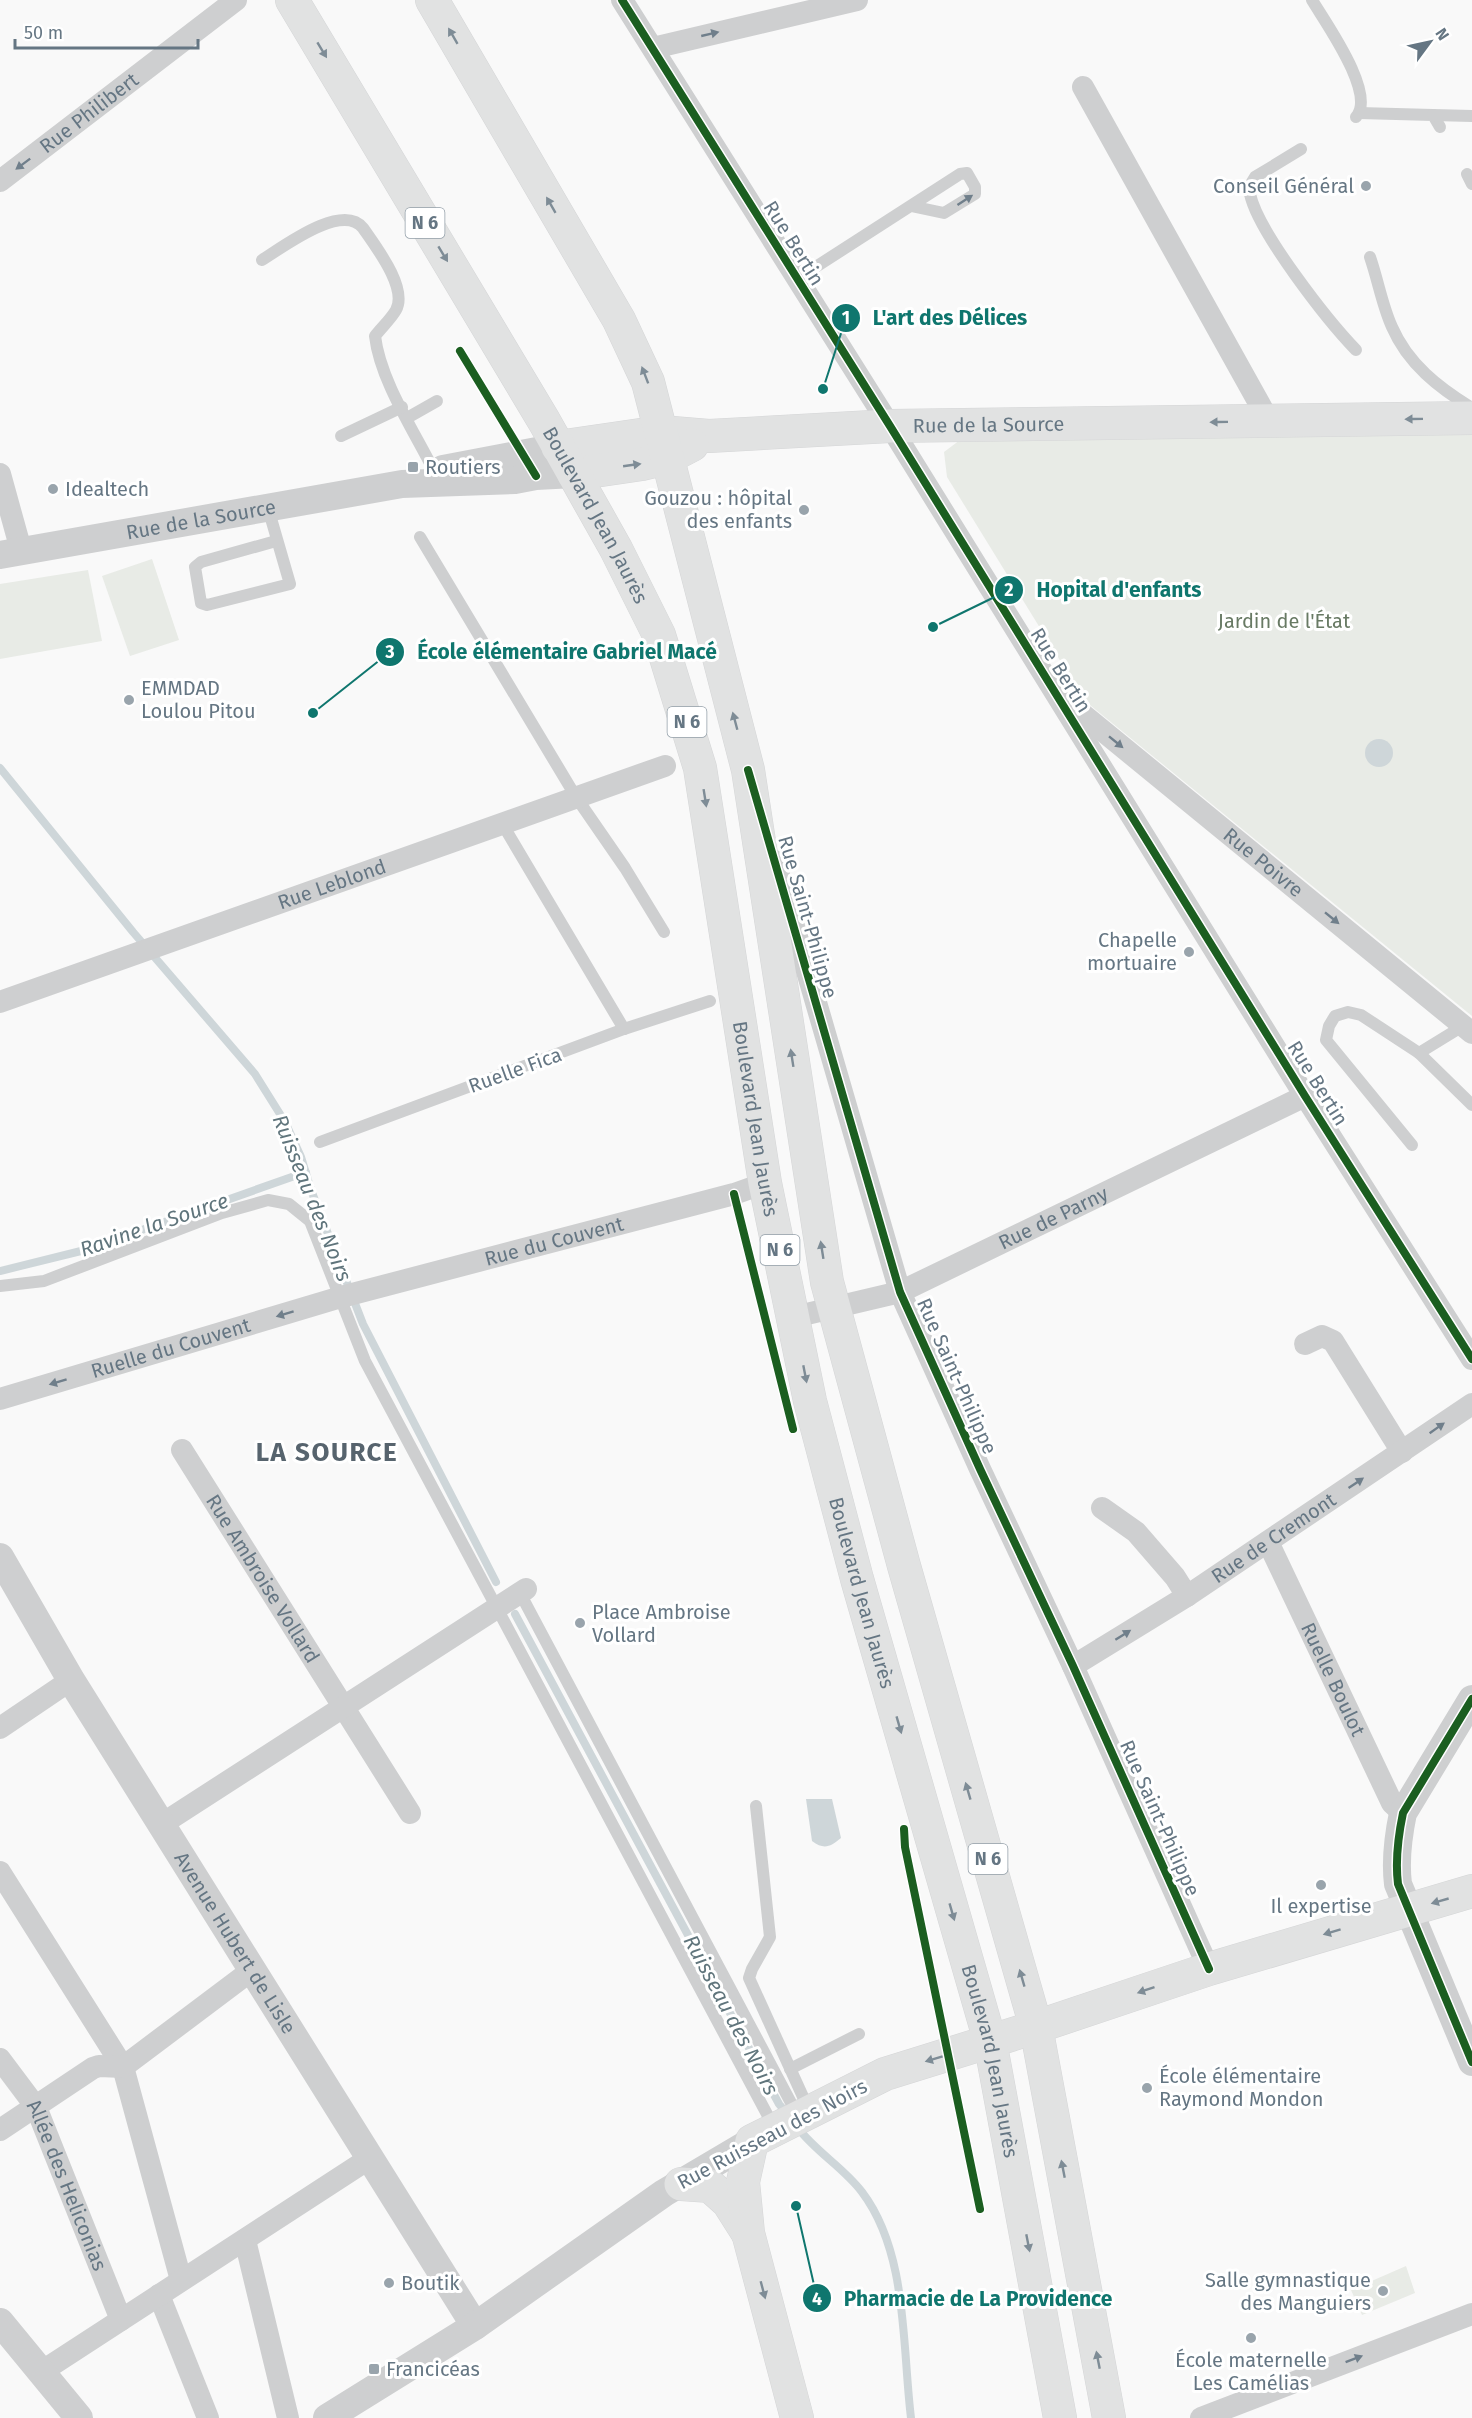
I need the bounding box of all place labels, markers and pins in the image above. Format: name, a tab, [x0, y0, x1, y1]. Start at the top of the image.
place label: Conseil Général	[1213, 174, 1354, 198]
marker: Conseil Général	[1359, 179, 1373, 193]
callout: L'art des Délices	[831, 298, 1039, 337]
place label: Routiers	[425, 455, 501, 479]
marker: Routiers	[406, 460, 420, 474]
place label: Idealtech	[65, 477, 149, 501]
marker: Idealtech	[46, 482, 60, 496]
place label: Gouzou : hôpital des enfants	[644, 486, 792, 533]
marker: Gouzou : hôpital des enfants	[797, 503, 811, 517]
callout: Hopital d'enfants	[994, 571, 1213, 610]
callout: École élémentaire Gabriel Macé	[375, 632, 729, 671]
place label: EMMDAD Loulou Pitou	[141, 676, 256, 723]
marker: EMMDAD Loulou Pitou	[122, 693, 136, 707]
place label: Chapelle mortuaire	[1087, 928, 1177, 975]
marker: Chapelle mortuaire	[1182, 945, 1196, 959]
place label: Place Ambroise Vollard	[592, 1600, 731, 1647]
marker: Place Ambroise Vollard	[573, 1616, 587, 1630]
marker: Il expertise	[1314, 1878, 1328, 1892]
place label: Il expertise	[1270, 1894, 1372, 1918]
place label: École élémentaire Raymond Mondon	[1159, 2064, 1323, 2111]
marker: École élémentaire Raymond Mondon	[1140, 2081, 1154, 2095]
place label: Salle gymnastique des Manguiers	[1205, 2268, 1371, 2315]
place label: Boutik	[401, 2271, 460, 2295]
marker: Boutik	[382, 2276, 396, 2290]
callout: Pharmacie de La Providence	[802, 2279, 1124, 2318]
marker: Salle gymnastique des Manguiers	[1376, 2284, 1390, 2298]
marker: École maternelle Les Camélias	[1244, 2331, 1258, 2345]
place label: École maternelle Les Camélias	[1175, 2348, 1327, 2395]
place label: Francicéas	[386, 2357, 480, 2381]
marker: Francicéas	[367, 2362, 381, 2376]

